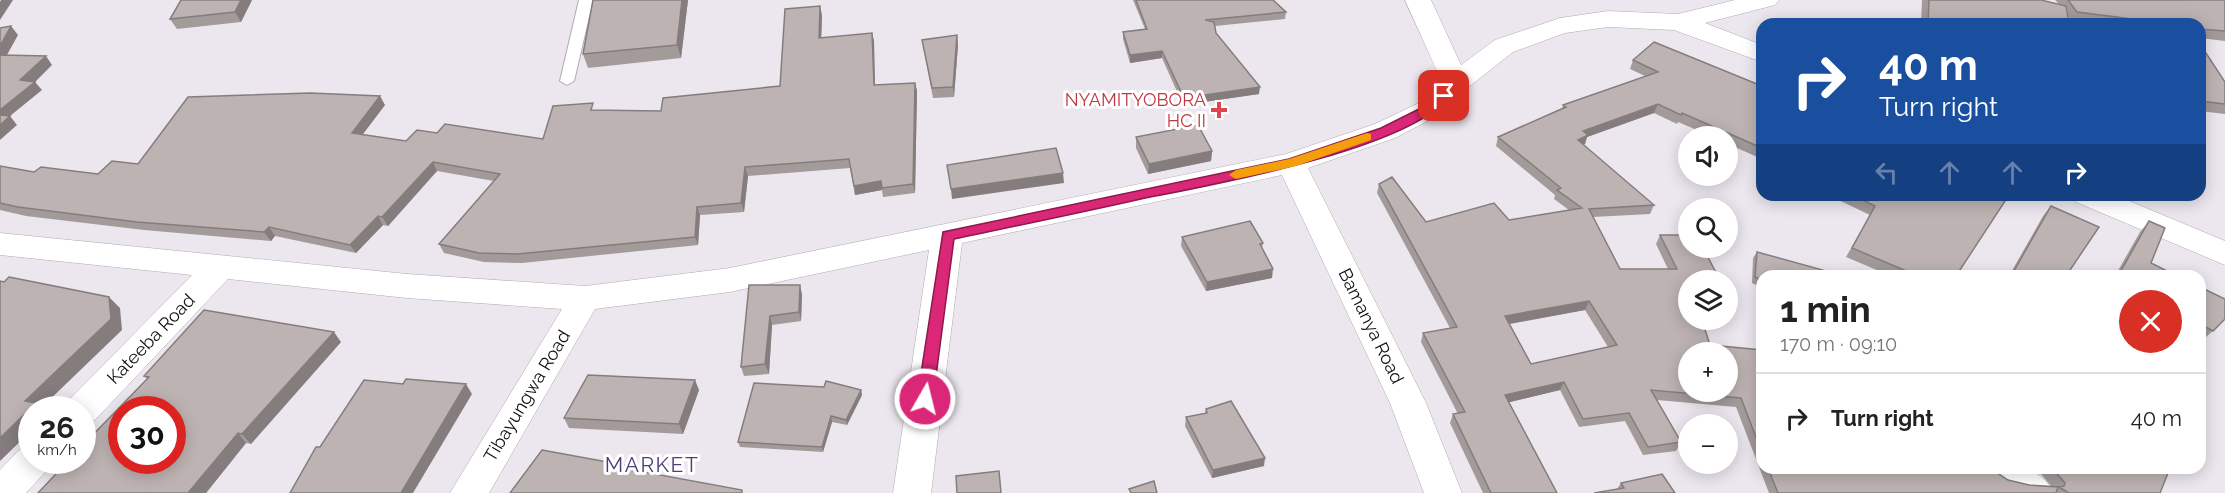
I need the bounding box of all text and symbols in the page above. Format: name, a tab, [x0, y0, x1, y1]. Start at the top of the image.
text: 40 m	[1879, 41, 1978, 90]
icon: right	[1780, 42, 1858, 120]
pin	[1418, 70, 1469, 121]
icon: arrive	[1427, 79, 1460, 112]
place label: NYAMITYOBORA HC II	[1065, 89, 1206, 131]
text: Turn right	[1879, 91, 1998, 122]
marker: NYAMITYOBORA HC II	[1210, 101, 1228, 119]
map controls	[1678, 126, 1738, 474]
button: sound	[1678, 126, 1738, 186]
icon: left	[1870, 156, 1903, 189]
icon: ahead	[1933, 156, 1966, 189]
icon: ahead	[1996, 156, 2029, 189]
icon: right	[2059, 156, 2092, 189]
button: search	[1678, 198, 1738, 258]
street label: Bamanya Road	[1334, 265, 1408, 387]
button: layers	[1678, 270, 1738, 330]
text: 1 min	[1780, 288, 1871, 330]
street label: Kateeba Road	[102, 289, 199, 388]
button: close	[2119, 290, 2182, 353]
street label: Tibayungwa Road	[479, 326, 574, 465]
text: 170 m · 09:10	[1780, 332, 1897, 356]
button: +	[1678, 342, 1738, 402]
position arrow	[893, 367, 957, 431]
speed limit sign: 30	[108, 396, 186, 474]
icon: right	[1780, 402, 1813, 435]
text: Turn right	[1831, 405, 1934, 431]
text: 40 m	[2131, 405, 2182, 431]
text: 26	[39, 410, 75, 445]
button: −	[1678, 414, 1738, 474]
text: km/h	[37, 441, 77, 459]
district label: MARKET	[605, 452, 699, 477]

